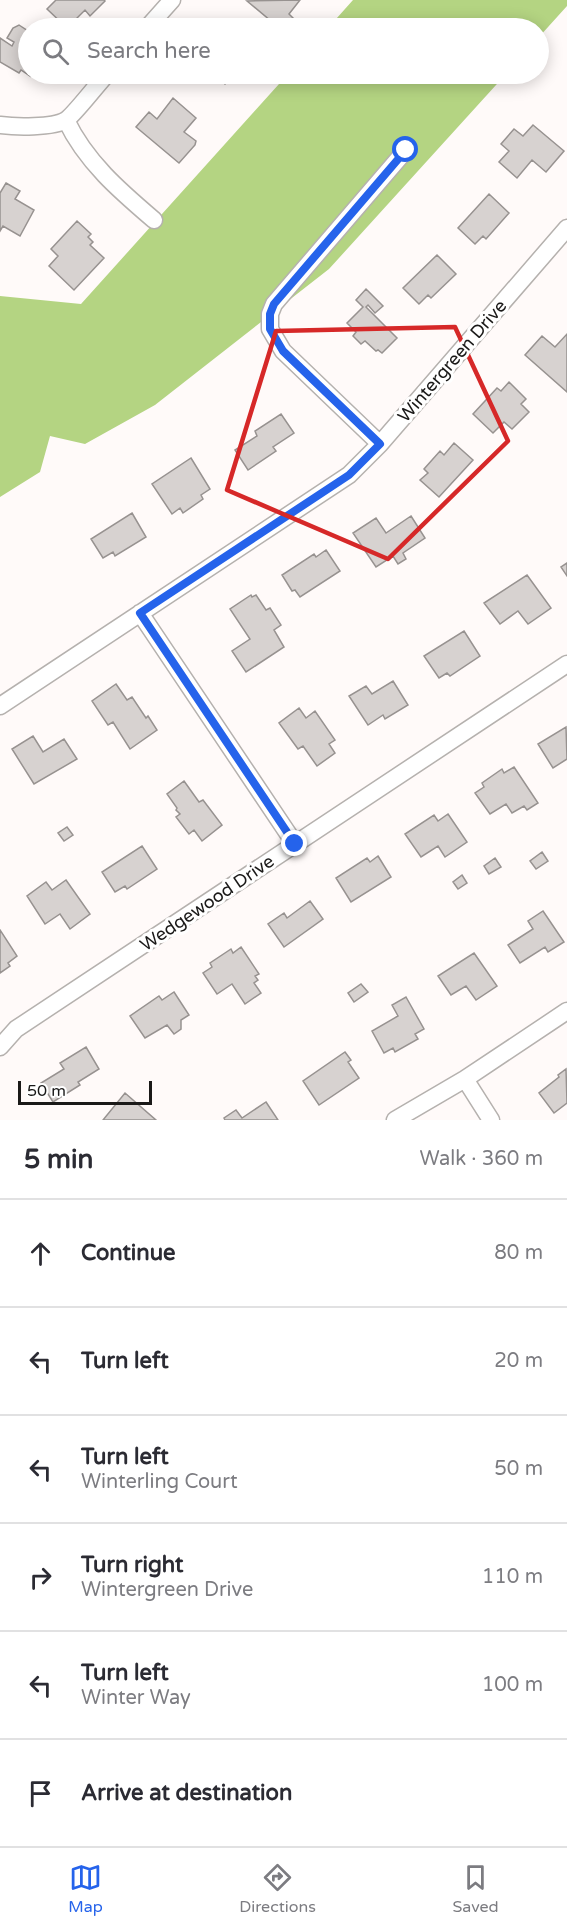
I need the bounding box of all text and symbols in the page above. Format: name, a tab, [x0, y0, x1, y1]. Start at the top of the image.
search box	[18, 18, 549, 84]
icon: search	[39, 35, 72, 68]
text: Search here	[87, 38, 211, 64]
route start	[392, 136, 418, 162]
street label: Wintergreen Drive	[393, 295, 511, 427]
route end	[281, 830, 307, 856]
street label: Wedgewood Drive	[136, 850, 278, 956]
scale bar	[18, 1078, 152, 1106]
text: 50 m	[27, 1081, 66, 1101]
text: 5 min	[24, 1144, 93, 1175]
text: Walk · 360 m	[420, 1147, 543, 1171]
icon: ahead	[24, 1237, 57, 1270]
text: Continue	[81, 1240, 176, 1266]
text: 80 m	[494, 1241, 543, 1265]
icon: left	[24, 1345, 57, 1378]
text: Turn left	[81, 1348, 169, 1374]
text: 20 m	[494, 1349, 543, 1373]
text: Turn left	[81, 1444, 169, 1470]
icon: left	[24, 1453, 57, 1486]
text: 50 m	[494, 1457, 543, 1481]
text: Winterling Court	[81, 1470, 238, 1494]
text: Turn right	[81, 1552, 183, 1578]
icon: right	[24, 1561, 57, 1594]
text: 110 m	[482, 1565, 543, 1589]
text: Wintergreen Drive	[81, 1578, 253, 1602]
text: Turn left	[81, 1660, 169, 1686]
icon: left	[24, 1669, 57, 1702]
text: 100 m	[482, 1673, 543, 1697]
text: Winter Way	[81, 1686, 191, 1710]
icon: arrive	[24, 1777, 57, 1810]
text: Arrive at destination	[81, 1780, 292, 1806]
tab: Map	[68, 1861, 103, 1917]
tab: Directions	[239, 1861, 316, 1917]
tab: Saved	[452, 1861, 499, 1917]

